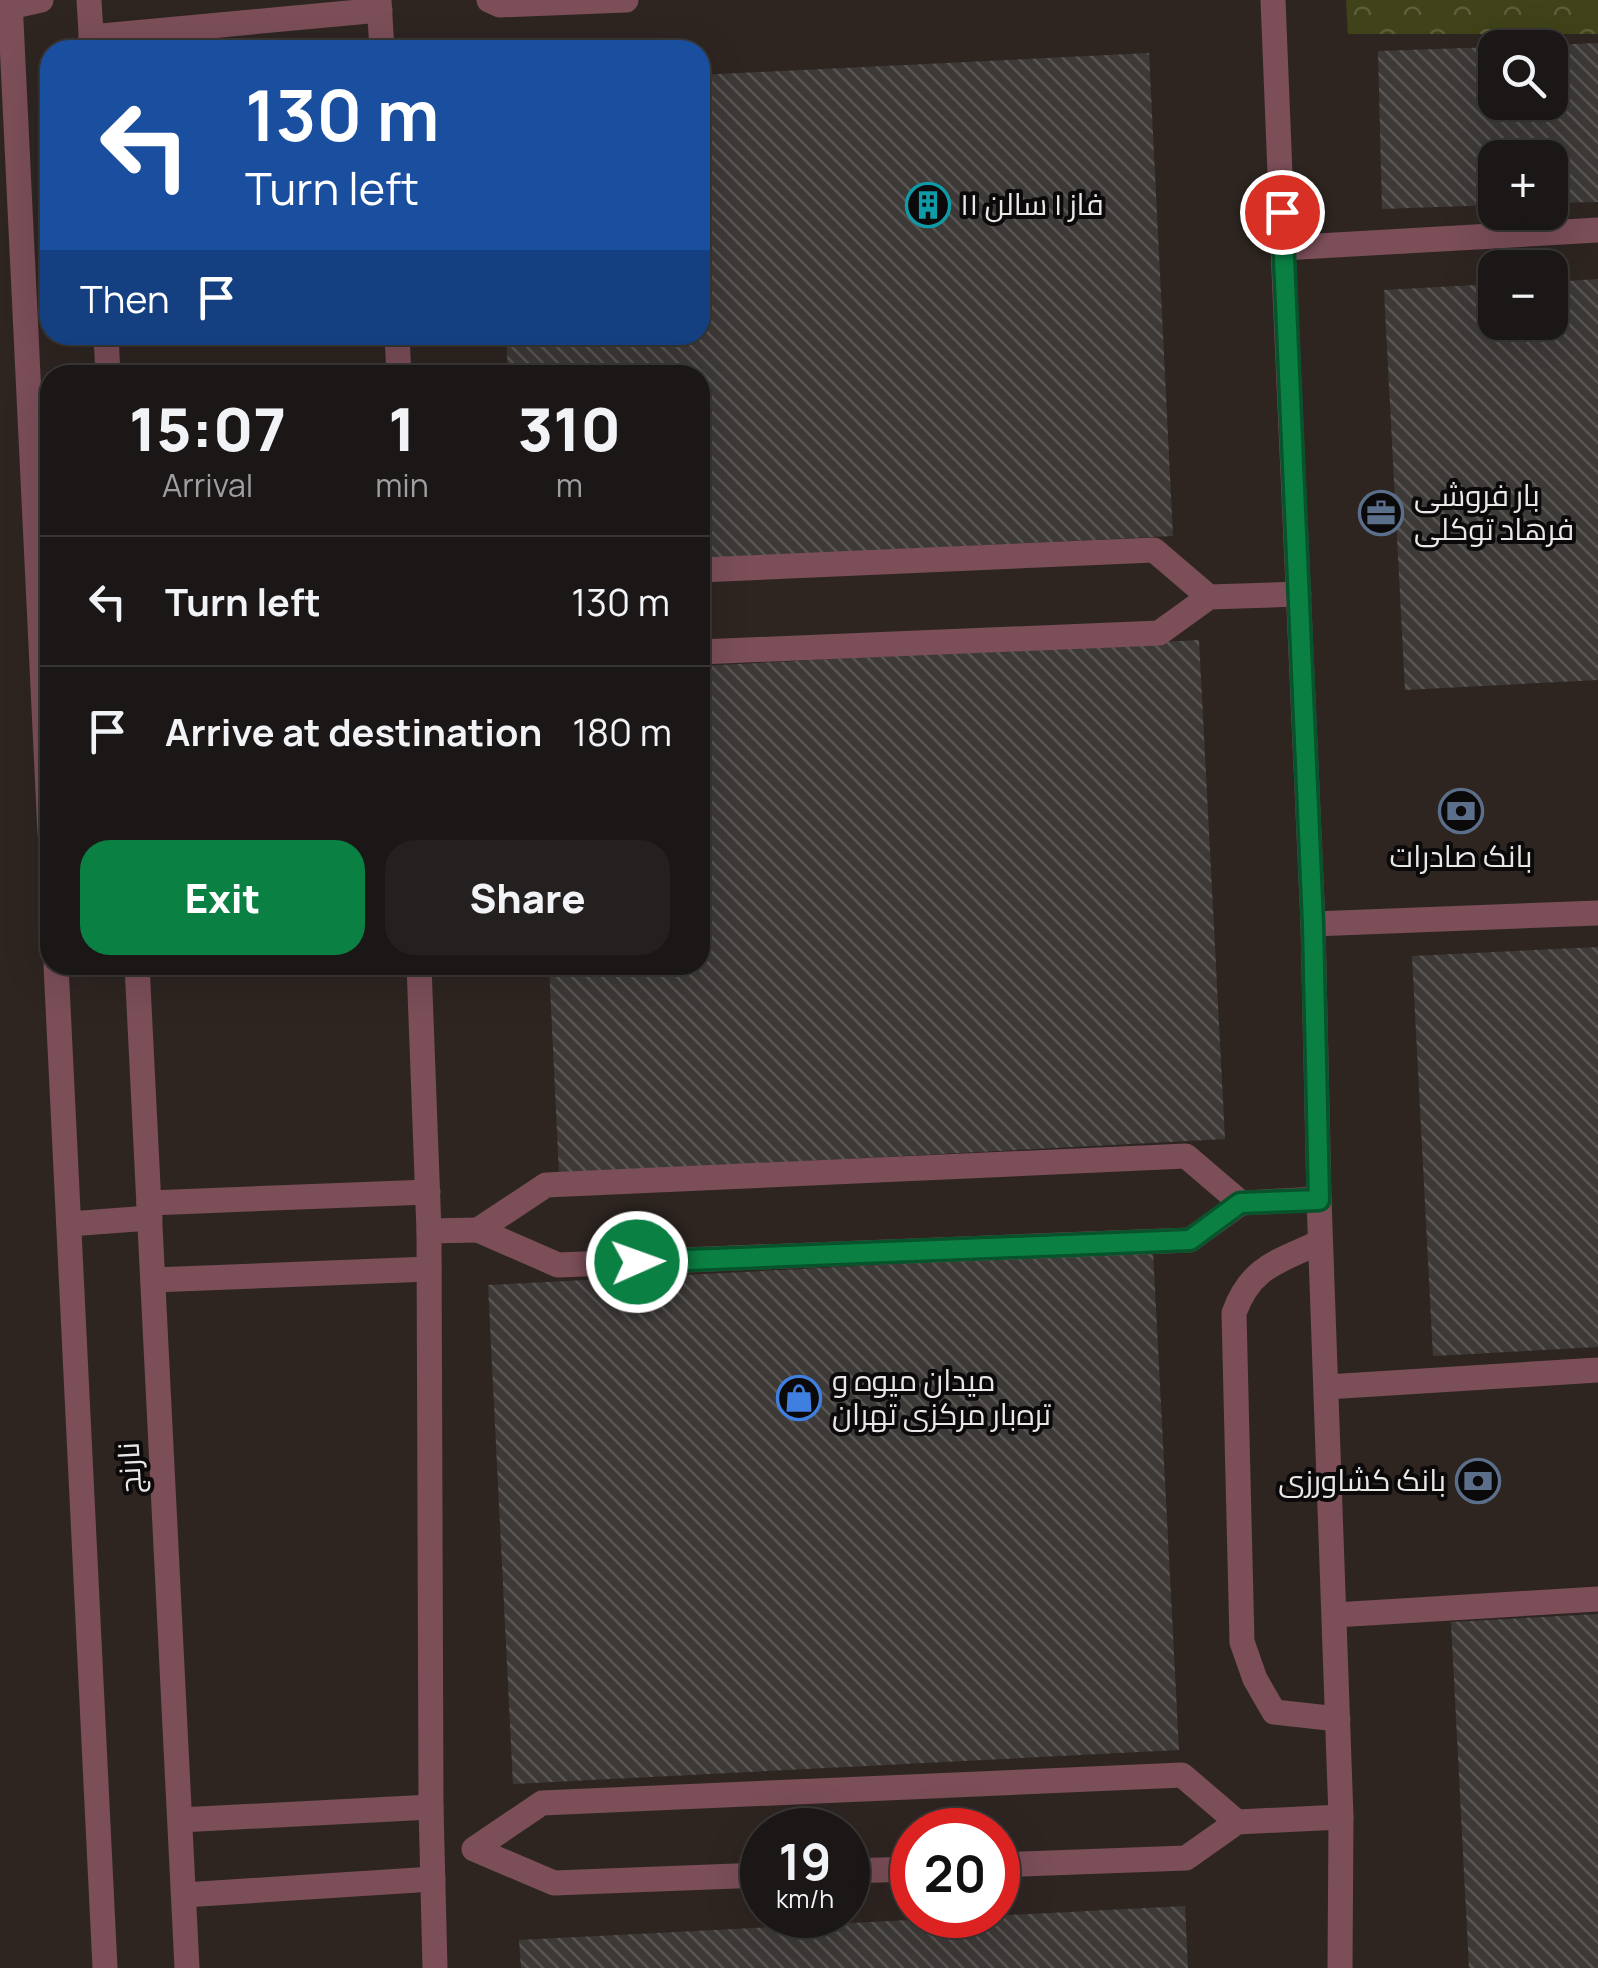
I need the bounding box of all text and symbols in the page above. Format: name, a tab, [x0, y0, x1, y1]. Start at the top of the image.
map controls	[1478, 30, 1568, 340]
button: search	[1478, 30, 1568, 120]
text: 130 m	[245, 66, 439, 162]
icon: left	[80, 80, 210, 210]
button: +	[1478, 140, 1568, 230]
text: Turn left	[245, 157, 419, 219]
pin	[1240, 170, 1325, 255]
building icon: فاز ۱ سالن ۱۱	[905, 182, 951, 228]
place label: فاز ۱ سالن ۱۱	[960, 183, 1104, 224]
icon: arrive	[1255, 185, 1310, 240]
button: −	[1478, 250, 1568, 340]
icon: arrive	[189, 270, 244, 325]
text: Then	[80, 272, 169, 324]
text: 15:07	[129, 387, 286, 469]
text: 1	[388, 387, 416, 469]
text: 310	[518, 387, 621, 469]
text: Arrival	[162, 463, 253, 507]
text: min	[375, 463, 429, 507]
text: m	[556, 463, 583, 507]
place label: بار فروشی فرهاد توکلی	[1414, 474, 1574, 549]
office icon: بار فروشی فرهاد توکلی	[1358, 490, 1404, 536]
icon: left	[80, 574, 135, 629]
text: Turn left	[165, 575, 321, 627]
text: 130 m	[571, 575, 670, 627]
icon: arrive	[80, 704, 135, 759]
text: Arrive at destination	[165, 705, 542, 757]
text: 180 m	[572, 705, 672, 757]
bank icon: بانک صادرات	[1438, 788, 1484, 834]
place label: بانک صادرات	[1390, 835, 1532, 876]
button: Exit	[80, 840, 365, 955]
button: Share	[385, 840, 670, 955]
position arrow	[585, 1210, 689, 1314]
place label: میدان میوه و تره‌بار مرکزی تهران	[832, 1359, 1051, 1434]
shop icon: میدان میوه و تره‌بار مرکزی تهران	[776, 1375, 822, 1421]
street label: نارنج	[107, 1441, 151, 1495]
bank icon: بانک کشاورزی	[1455, 1458, 1501, 1504]
place label: بانک کشاورزی	[1278, 1459, 1446, 1500]
speed limit sign: 20	[890, 1808, 1020, 1938]
text: 19	[779, 1827, 831, 1895]
text: km/h	[776, 1881, 834, 1916]

